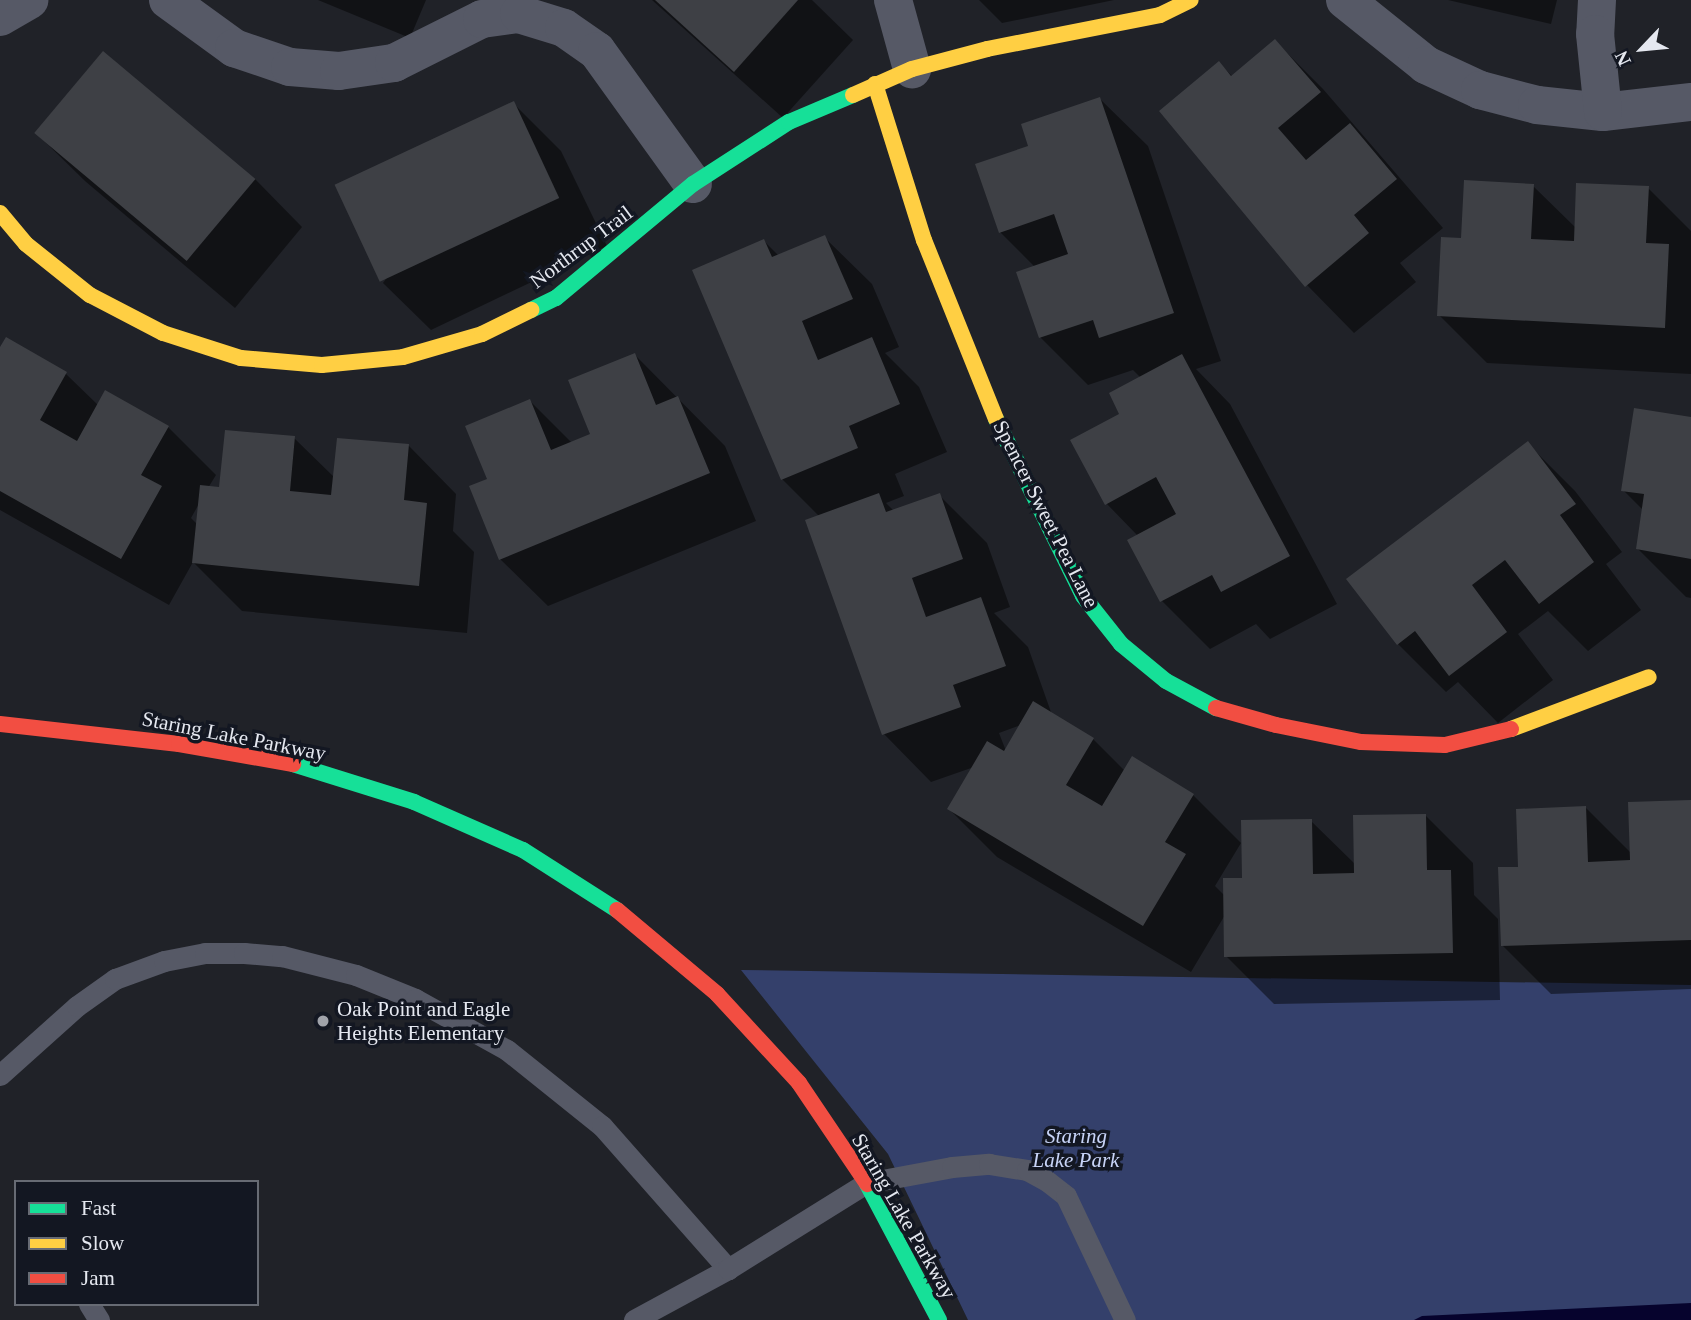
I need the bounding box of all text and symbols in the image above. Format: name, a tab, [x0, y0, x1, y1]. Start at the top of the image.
north arrow	[1607, 14, 1677, 84]
text: N	[1610, 48, 1635, 69]
street label: Northrup Trail	[525, 200, 637, 294]
street label: Spencer Sweet Pea Lane	[988, 416, 1104, 612]
street label: Staring Lake Parkway	[140, 706, 328, 766]
place label: Oak Point and Eagle Heights Elementary	[337, 996, 510, 1046]
marker: Oak Point and Eagle Heights Elementary	[315, 1013, 331, 1029]
park label: Staring Lake Park	[1033, 1123, 1119, 1173]
street label: Staring Lake Parkway	[846, 1129, 962, 1303]
legend	[14, 1180, 259, 1306]
text: Fast	[81, 1196, 116, 1220]
text: Slow	[81, 1231, 124, 1255]
text: Jam	[81, 1266, 115, 1290]

